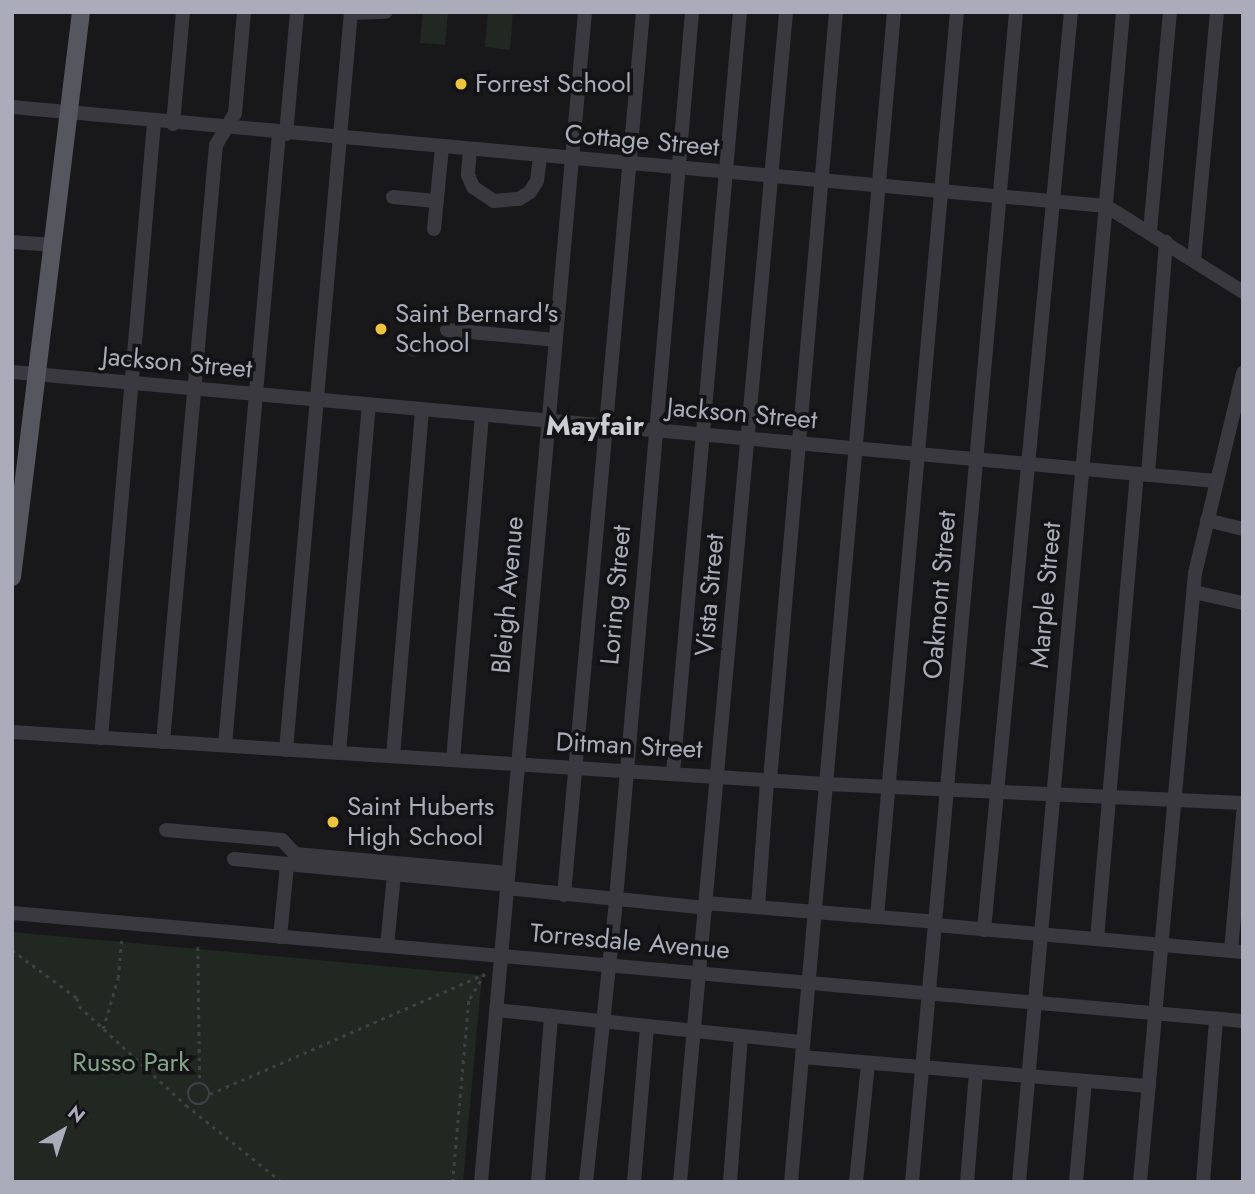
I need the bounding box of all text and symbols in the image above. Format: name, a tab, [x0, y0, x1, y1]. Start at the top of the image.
place label: Forrest School	[475, 68, 631, 100]
marker: Forrest School	[453, 76, 469, 92]
street label: Cottage Street	[563, 119, 721, 163]
place label: Saint Bernard's School	[395, 298, 558, 360]
marker: Saint Bernard's School	[373, 321, 389, 337]
street label: Jackson Street	[101, 341, 253, 385]
street label: Jackson Street	[666, 392, 818, 436]
district label: Mayfair	[546, 409, 644, 443]
street label: Oakmont Street	[917, 510, 963, 680]
street label: Bleigh Avenue	[486, 515, 530, 675]
street label: Marple Street	[1024, 521, 1068, 669]
street label: Loring Street	[594, 524, 638, 666]
street label: Vista Street	[689, 532, 731, 658]
street label: Ditman Street	[555, 727, 703, 765]
place label: Saint Huberts High School	[347, 791, 494, 852]
marker: Saint Huberts High School	[325, 814, 341, 830]
street label: Torresdale Avenue	[529, 918, 731, 966]
park label: Russo Park	[72, 1047, 190, 1079]
north arrow	[28, 1096, 98, 1166]
text: N	[62, 1099, 91, 1130]

